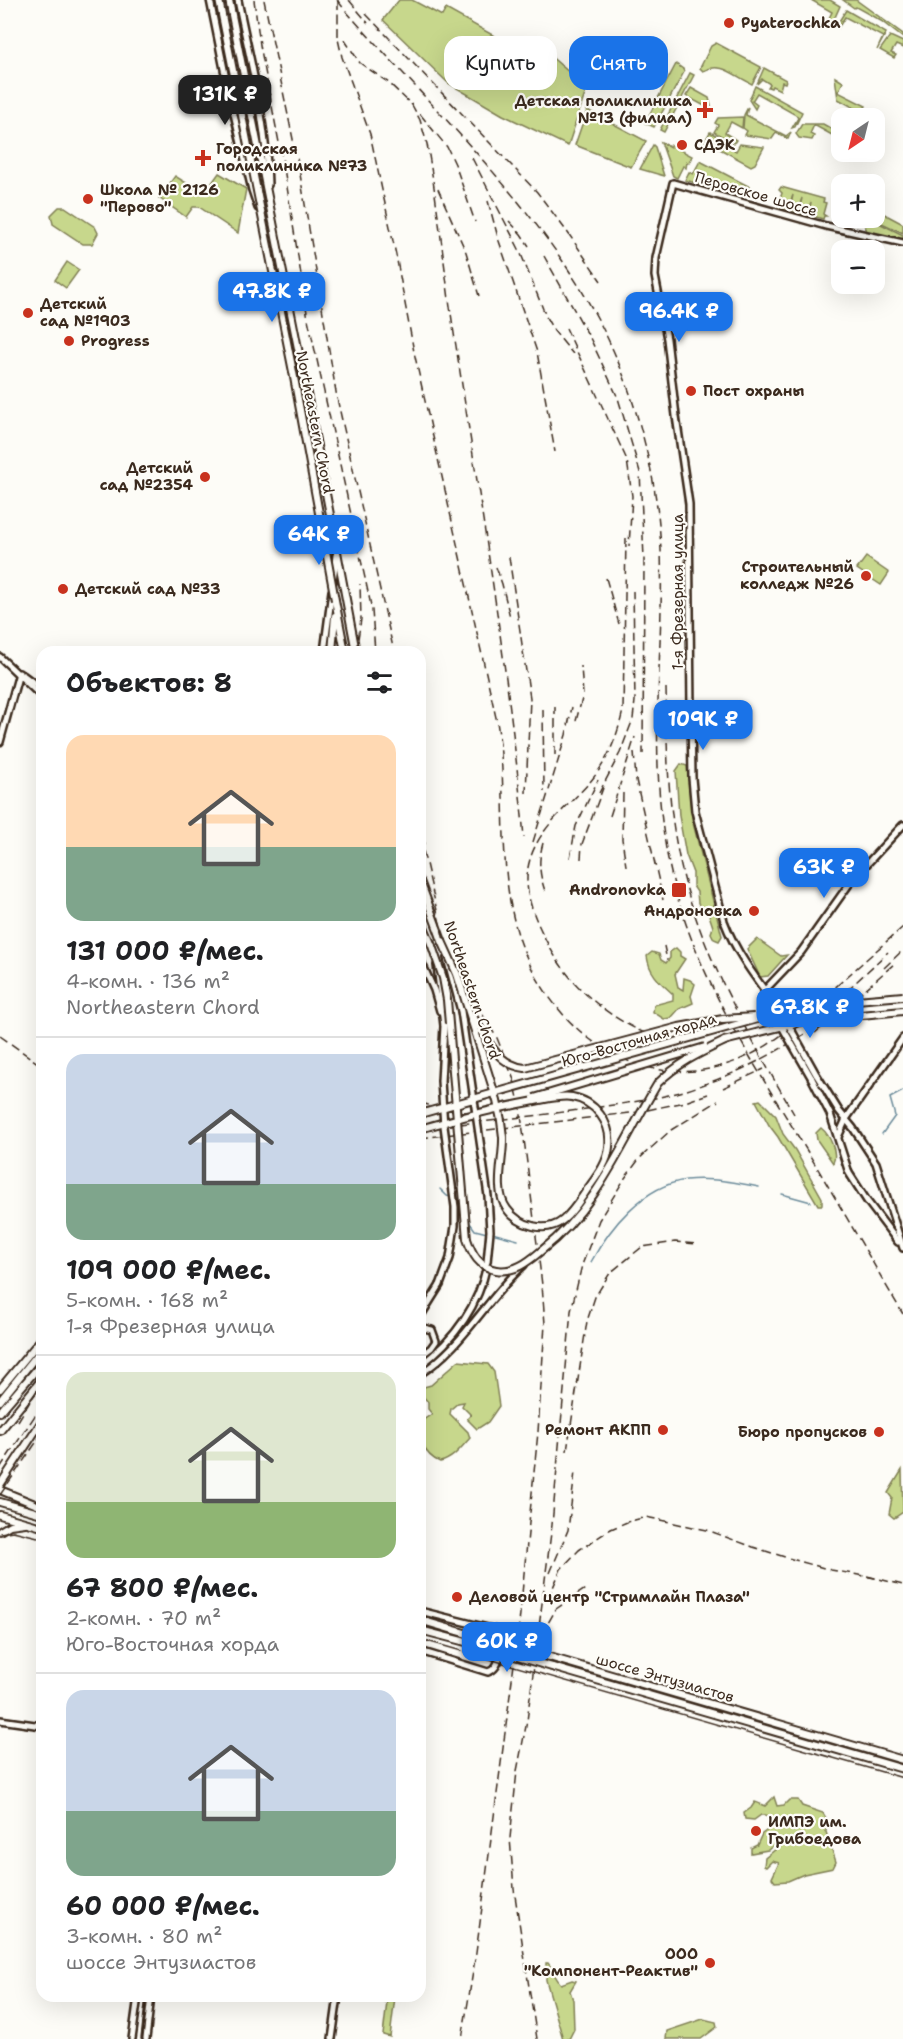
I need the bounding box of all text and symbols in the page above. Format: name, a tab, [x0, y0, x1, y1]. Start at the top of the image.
place label: Pyaterochka	[741, 13, 841, 33]
marker: Pyaterochka	[722, 16, 736, 30]
chip: Купить	[444, 36, 557, 90]
chip: Снять	[569, 36, 668, 90]
pin: 131K ₽	[176, 75, 274, 126]
text: 131K ₽	[192, 81, 258, 107]
place label: Детская поликлиника №13 (филиал)	[515, 91, 693, 128]
marker: Детская поликлиника №13 (филиал)	[696, 101, 714, 119]
north arrow	[831, 108, 885, 162]
map controls	[831, 108, 885, 294]
place label: СДЭК	[694, 135, 736, 155]
marker: СДЭК	[675, 138, 689, 152]
place label: Городская поликлиника №73	[216, 139, 367, 176]
marker: Городская поликлиника №73	[194, 149, 212, 167]
street label: Перовское шоссе	[692, 167, 820, 221]
button: +	[831, 174, 885, 228]
place label: Школа № 2126 "Перово"	[100, 180, 219, 217]
marker: Школа № 2126 "Перово"	[81, 192, 95, 206]
button: −	[831, 240, 885, 294]
pin: 47.8K ₽	[217, 272, 327, 323]
text: 47.8K ₽	[232, 278, 312, 304]
pin: 96.4K ₽	[624, 292, 734, 343]
place label: Детский сад №1903	[40, 294, 130, 331]
text: 96.4K ₽	[639, 298, 719, 324]
marker: Детский сад №1903	[21, 306, 35, 320]
place label: Progress	[81, 331, 150, 351]
marker: Progress	[62, 334, 76, 348]
street label: Northeastern Chord	[291, 349, 339, 496]
place label: Пост охраны	[703, 381, 804, 401]
marker: Пост охраны	[684, 384, 698, 398]
place label: Детский сад №2354	[100, 458, 194, 495]
marker: Детский сад №2354	[198, 470, 212, 484]
street label: 1-я Фрезерная улица	[668, 513, 688, 670]
pin: 64K ₽	[277, 515, 361, 566]
text: 64K ₽	[288, 521, 350, 547]
place label: Строительный колледж №26	[740, 557, 855, 594]
marker: Строительный колледж №26	[859, 569, 873, 583]
place label: Детский сад №33	[75, 579, 220, 599]
marker: Детский сад №33	[56, 582, 70, 596]
text: Объектов: 8	[66, 665, 232, 700]
icon: filters	[363, 666, 396, 699]
pin: 109K ₽	[654, 700, 752, 751]
text: 109K ₽	[668, 706, 738, 732]
icon: home	[177, 774, 285, 882]
pin: 63K ₽	[782, 848, 866, 899]
text: 63K ₽	[793, 854, 855, 880]
place label: Andronovka	[569, 880, 667, 900]
marker: Andronovka	[670, 881, 688, 899]
place label: Андроновка	[644, 901, 743, 921]
marker: Андроновка	[747, 904, 761, 918]
street label: Northeastern Chord	[439, 918, 505, 1062]
text: 131 000 ₽/мес.	[66, 933, 264, 968]
text: 4-комн. · 136 m²	[66, 968, 230, 994]
pin: 67.8K ₽	[755, 988, 865, 1039]
text: Northeastern Chord	[66, 994, 260, 1020]
text: 67.8K ₽	[771, 994, 849, 1020]
street label: Юго-Восточная хорда	[559, 1008, 719, 1072]
icon: home	[177, 1093, 285, 1201]
text: 109 000 ₽/мес.	[66, 1252, 271, 1287]
text: 5-комн. · 168 m²	[66, 1287, 228, 1313]
text: 1-я Фрезерная улица	[66, 1313, 275, 1339]
icon: home	[177, 1411, 285, 1519]
place label: Ремонт АКПП	[545, 1420, 651, 1440]
place label: Бюро пропусков	[738, 1422, 867, 1442]
marker: Ремонт АКПП	[656, 1423, 670, 1437]
marker: Бюро пропусков	[872, 1425, 886, 1439]
text: 67 800 ₽/мес.	[66, 1570, 258, 1605]
place label: Деловой центр "Стримлайн Плаза"	[469, 1587, 750, 1607]
marker: Деловой центр "Стримлайн Плаза"	[450, 1590, 464, 1604]
text: 2-комн. · 70 m²	[66, 1605, 221, 1631]
pin: 60K ₽	[465, 1622, 549, 1673]
text: 60K ₽	[476, 1628, 538, 1654]
text: Юго-Восточная хорда	[66, 1631, 279, 1657]
street label: шоссе Энтузиастов	[594, 1649, 736, 1707]
icon: home	[177, 1729, 285, 1837]
place label: ИМПЭ им. Грибоедова	[768, 1812, 862, 1849]
marker: ИМПЭ им. Грибоедова	[749, 1824, 763, 1838]
text: 60 000 ₽/мес.	[66, 1888, 260, 1923]
text: 3-комн. · 80 m²	[66, 1923, 222, 1949]
place label: ООО "Компонент-Реактив"	[524, 1944, 698, 1981]
text: шоссе Энтузиастов	[66, 1949, 256, 1975]
marker: ООО "Компонент-Реактив"	[703, 1956, 717, 1970]

